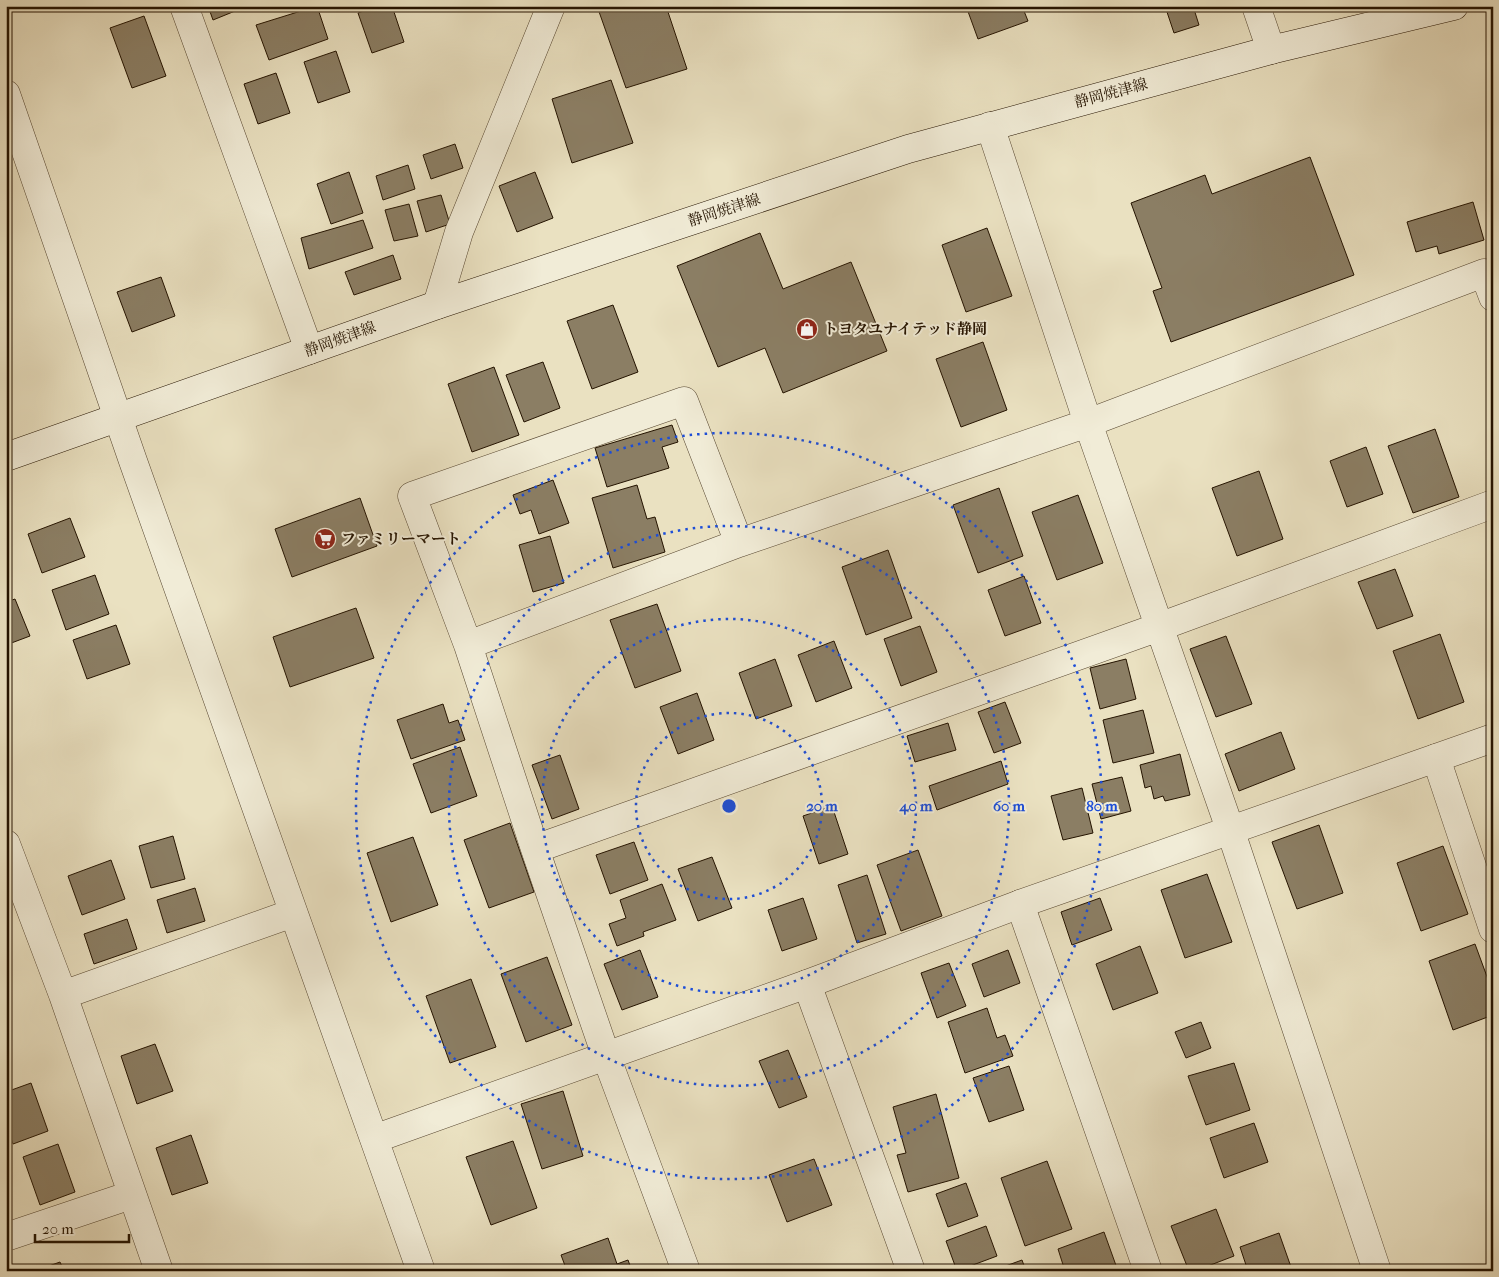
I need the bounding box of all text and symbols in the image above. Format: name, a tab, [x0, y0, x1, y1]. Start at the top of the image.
street label: 静岡焼津線	[1072, 75, 1150, 111]
street label: 静岡焼津線	[686, 190, 762, 230]
shop icon: トヨタユナイテッド静岡	[795, 317, 819, 341]
street label: 静岡焼津線	[302, 318, 378, 360]
place label: トヨタユナイテッド静岡	[823, 320, 987, 338]
supermarket icon: ファミリーマート	[313, 527, 337, 551]
place label: ファミリーマート	[341, 530, 461, 548]
centre of rings	[720, 797, 738, 815]
text: 20 m	[806, 797, 838, 815]
text: 40 m	[899, 797, 933, 815]
text: 60 m	[993, 797, 1026, 815]
text: 80 m	[1086, 797, 1118, 815]
scale bar	[35, 1212, 129, 1244]
text: 20 m	[42, 1220, 74, 1238]

